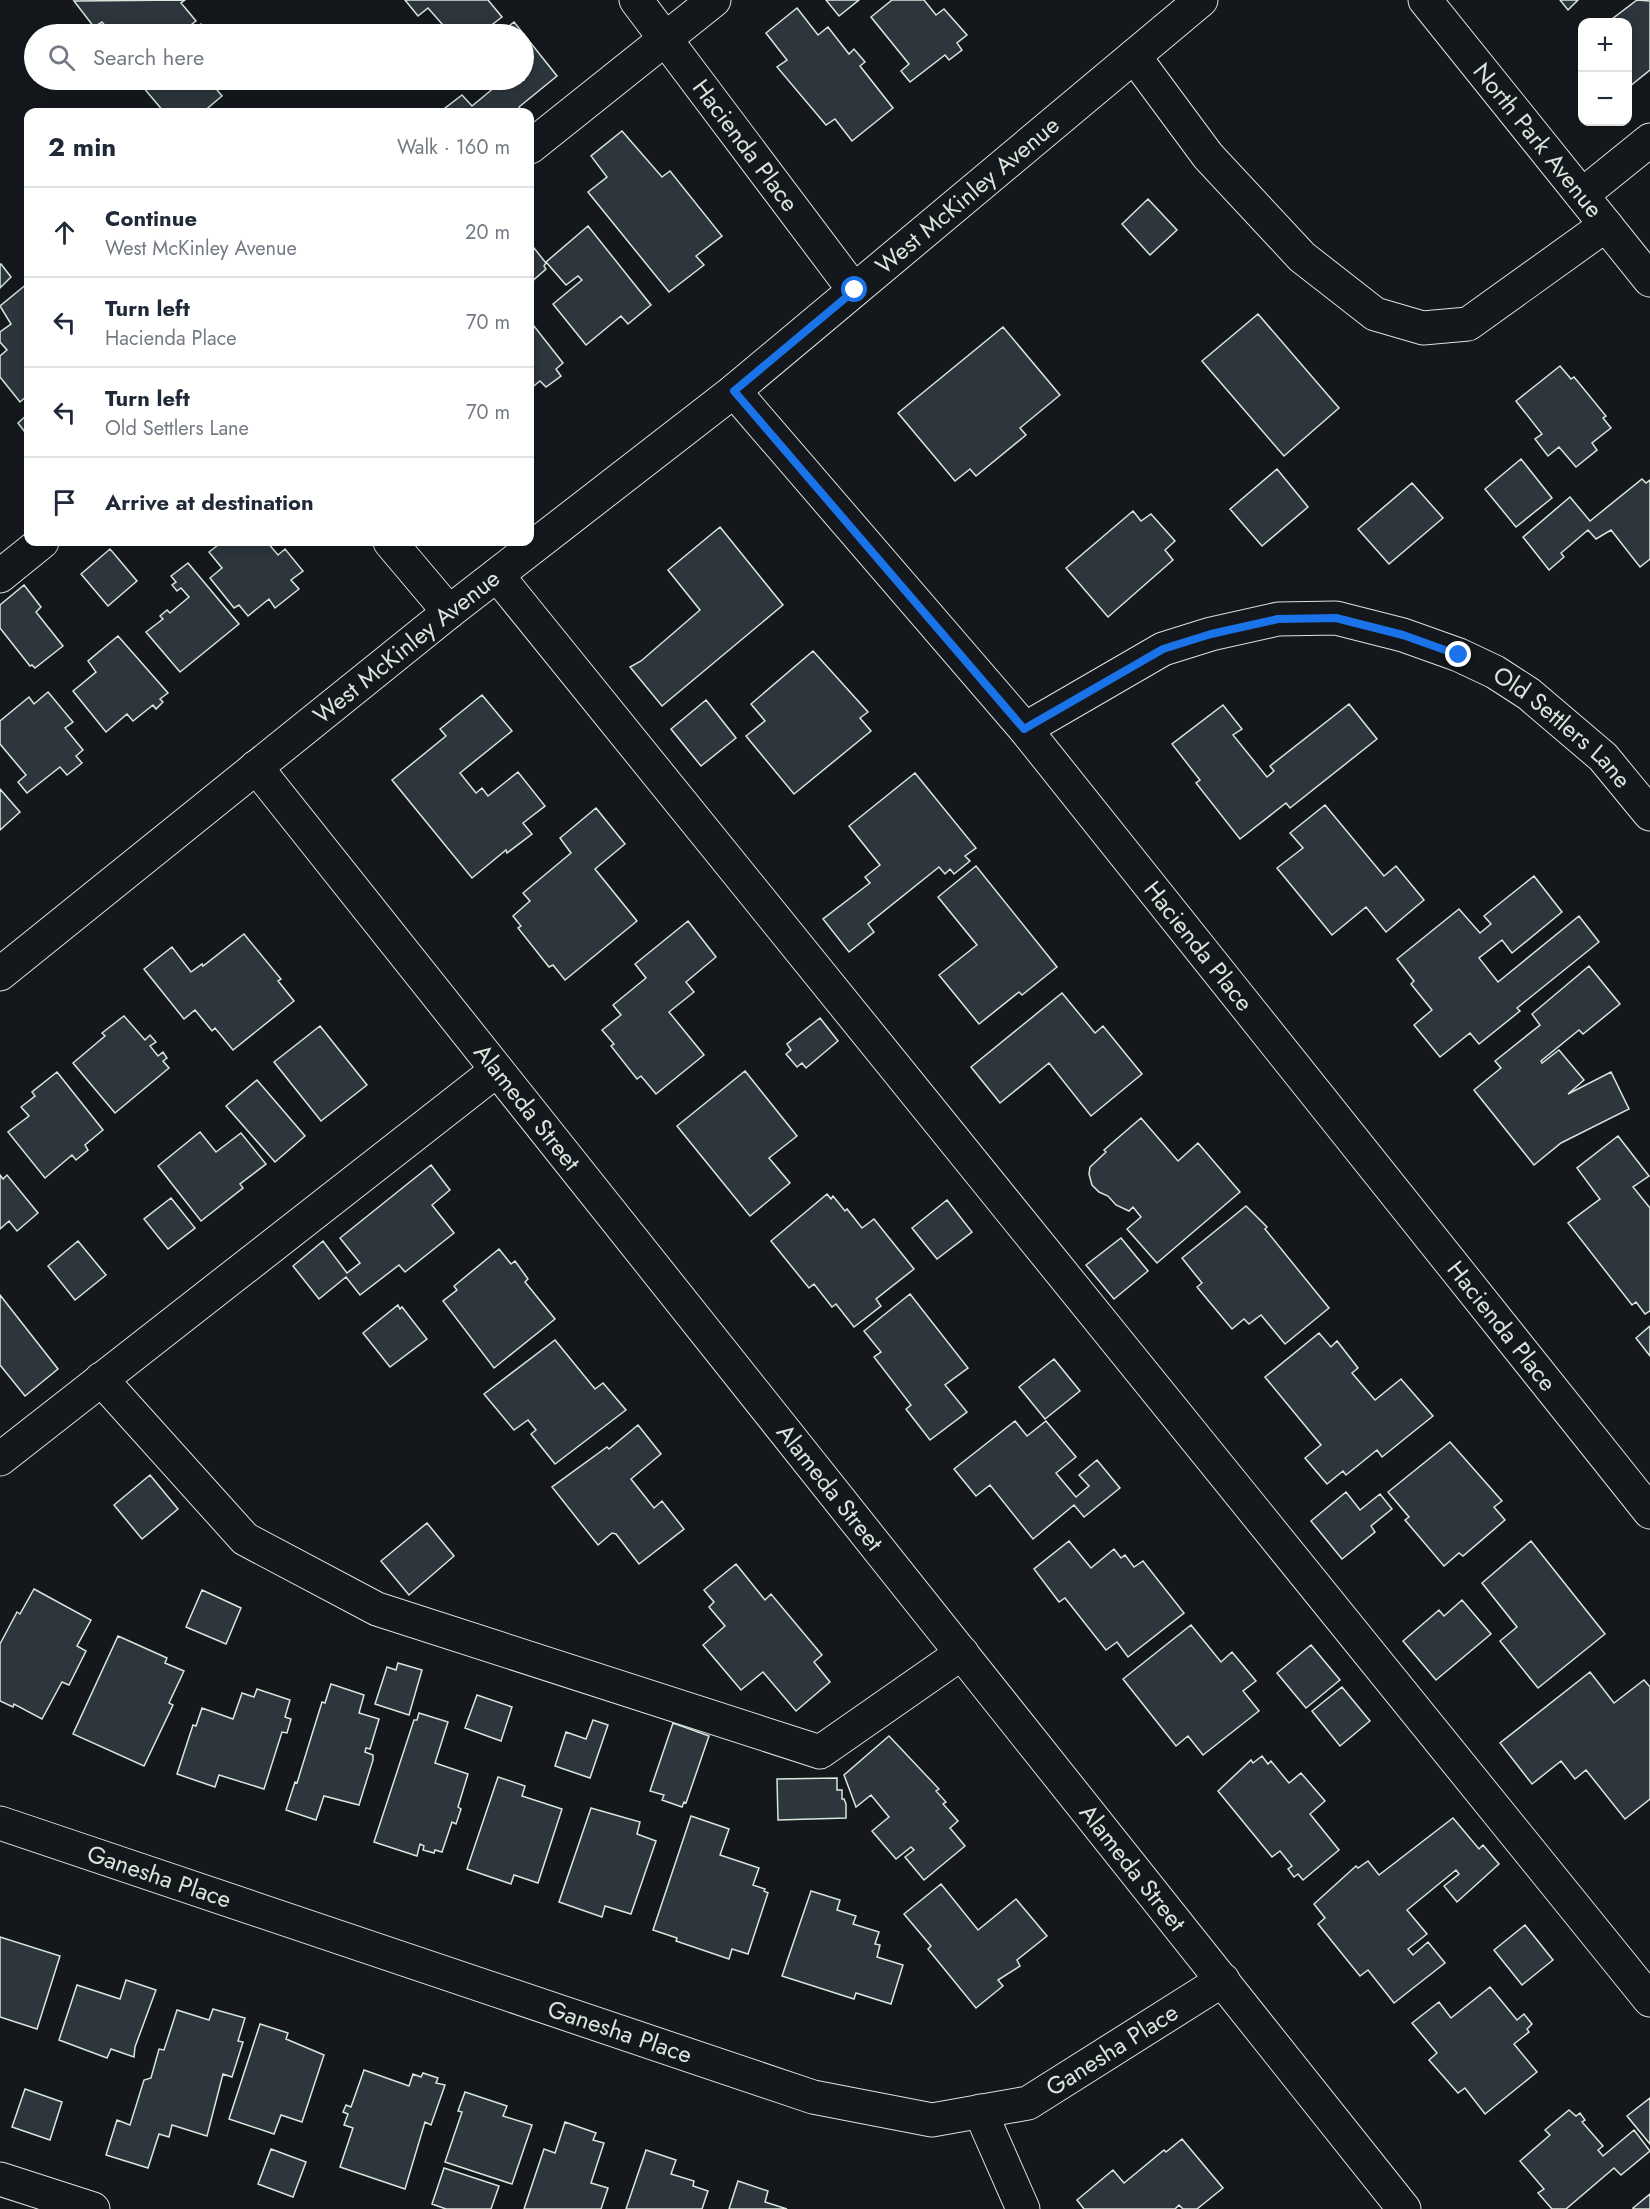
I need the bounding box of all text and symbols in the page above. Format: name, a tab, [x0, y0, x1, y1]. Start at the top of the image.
map controls	[1578, 18, 1632, 126]
button: +	[1578, 18, 1632, 72]
search box	[24, 24, 534, 90]
icon: search	[45, 41, 78, 74]
text: Search here	[93, 41, 204, 73]
street label: North Park Avenue	[1465, 55, 1611, 225]
street label: Hacienda Place	[684, 72, 807, 219]
button: −	[1578, 72, 1632, 126]
street label: West McKinley Avenue	[868, 108, 1067, 282]
text: 2 min	[48, 128, 116, 166]
text: Walk · 160 m	[397, 133, 510, 162]
text: Continue	[105, 202, 197, 234]
icon: ahead	[48, 216, 81, 249]
text: 20 m	[465, 218, 510, 247]
text: West McKinley Avenue	[105, 234, 297, 263]
route start	[841, 276, 867, 302]
text: Turn left	[105, 292, 190, 324]
icon: left	[48, 306, 81, 339]
text: 70 m	[466, 308, 510, 337]
text: Hacienda Place	[105, 324, 237, 353]
text: Turn left	[105, 382, 190, 414]
icon: left	[48, 396, 81, 429]
text: 70 m	[466, 398, 510, 427]
text: Old Settlers Lane	[105, 414, 249, 443]
icon: arrive	[48, 486, 81, 519]
text: Arrive at destination	[105, 486, 314, 518]
street label: West McKinley Avenue	[305, 561, 507, 732]
route end	[1445, 641, 1471, 667]
street label: Old Settlers Lane	[1486, 657, 1640, 795]
street label: Hacienda Place	[1136, 873, 1262, 1019]
street label: Alameda Street	[466, 1036, 589, 1178]
street label: Hacienda Place	[1439, 1253, 1565, 1398]
street label: Alameda Street	[768, 1416, 892, 1558]
street label: Alameda Street	[1071, 1796, 1194, 1939]
street label: Ganesha Place	[83, 1836, 236, 1917]
street label: Ganesha Place	[543, 1991, 697, 2072]
street label: Ganesha Place	[1039, 1995, 1185, 2104]

